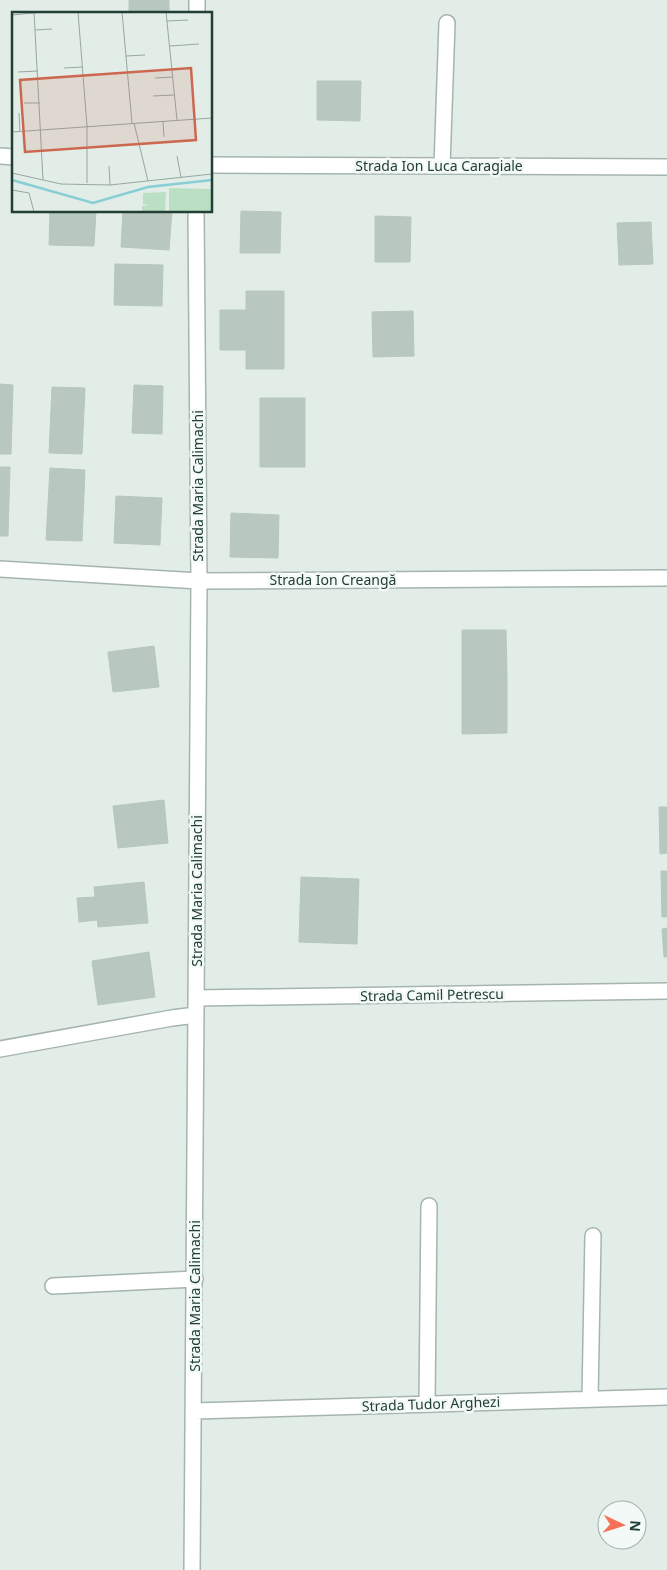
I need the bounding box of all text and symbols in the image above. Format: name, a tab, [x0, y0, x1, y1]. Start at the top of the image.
inset map	[12, 12, 212, 212]
street label: Strada Ion Luca Caragiale	[355, 156, 523, 175]
street label: Strada Maria Calimachi	[188, 410, 207, 562]
street label: Strada Ion Creangă	[270, 570, 396, 589]
street label: Strada Maria Calimachi	[187, 815, 206, 967]
street label: Strada Camil Petrescu	[360, 984, 504, 1005]
street label: Strada Maria Calimachi	[185, 1220, 204, 1372]
street label: Strada Tudor Arghezi	[362, 1392, 500, 1415]
north arrow	[597, 1500, 647, 1550]
text: N	[626, 1520, 645, 1532]

